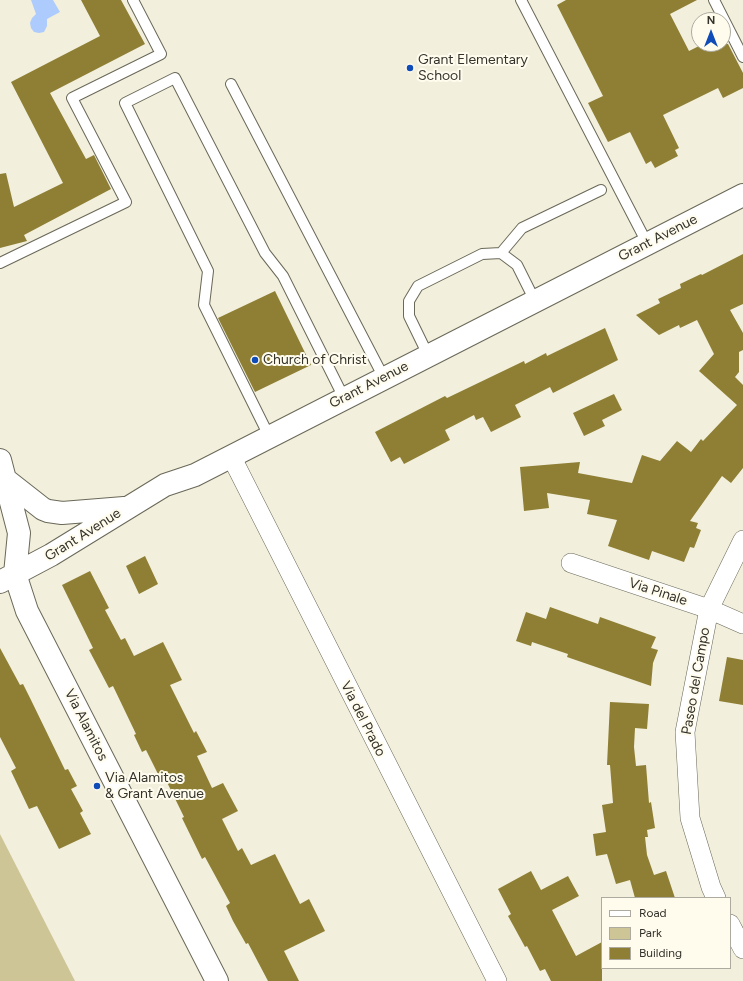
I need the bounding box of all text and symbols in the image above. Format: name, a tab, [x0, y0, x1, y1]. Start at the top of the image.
north arrow	[691, 12, 731, 52]
text: N	[707, 14, 715, 27]
place label: Grant Elementary School	[418, 52, 528, 84]
marker: Grant Elementary School	[405, 63, 415, 73]
street label: Grant Avenue	[616, 211, 700, 265]
place label: Church of Christ	[263, 352, 367, 368]
marker: Church of Christ	[250, 355, 260, 365]
street label: Grant Avenue	[327, 358, 411, 412]
street label: Grant Avenue	[42, 505, 124, 565]
street label: Via Pinale	[627, 575, 689, 609]
street label: Paseo del Campo	[678, 626, 714, 736]
street label: Via del Prado	[337, 679, 389, 759]
street label: Via Alamitos	[61, 686, 111, 764]
place label: Via Alamitos & Grant Avenue	[105, 770, 204, 802]
marker: Via Alamitos & Grant Avenue	[92, 781, 102, 791]
legend	[601, 897, 731, 969]
text: Road	[639, 906, 667, 920]
text: Park	[639, 926, 662, 940]
text: Building	[639, 946, 682, 960]

